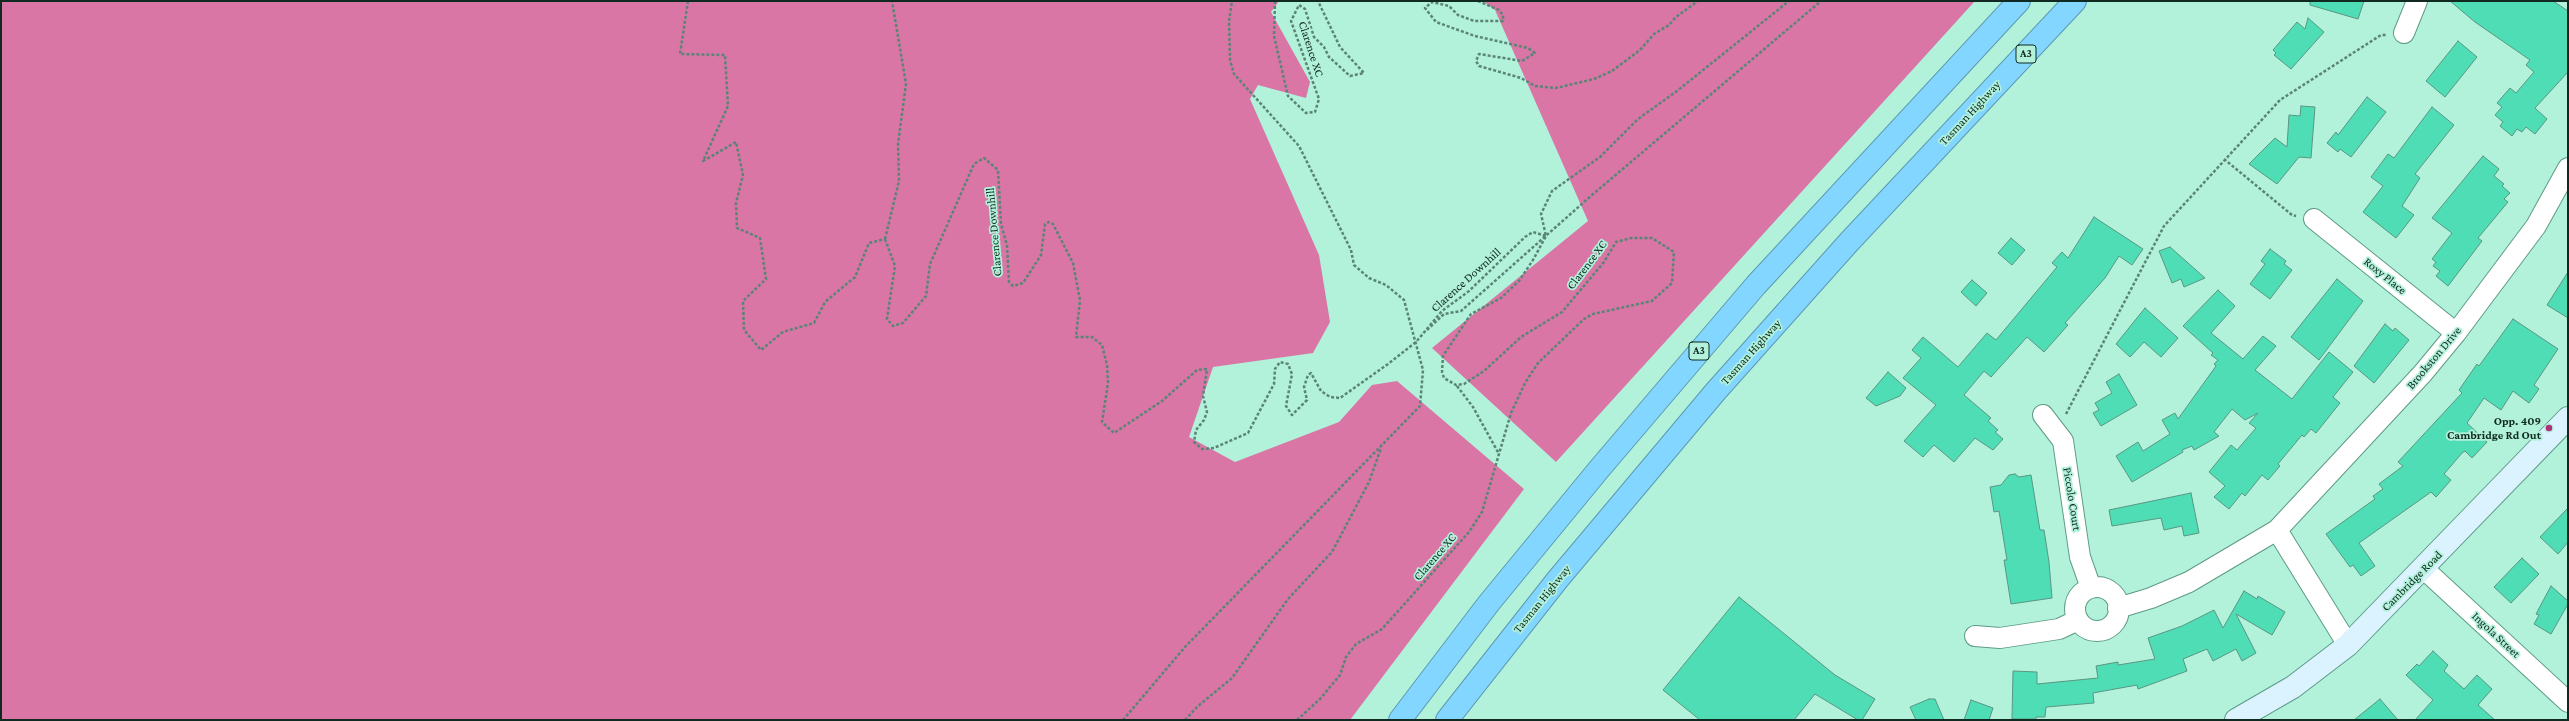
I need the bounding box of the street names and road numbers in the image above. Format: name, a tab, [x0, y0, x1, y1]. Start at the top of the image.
street label: Clarence XC	[1295, 19, 1327, 79]
road number: A3	[2016, 45, 2036, 63]
street label: Tasman Highway	[1936, 78, 2004, 148]
street label: Clarence Downhill	[983, 187, 1005, 277]
street label: Clarence XC	[1564, 238, 1610, 292]
street label: Clarence Downhill	[1428, 245, 1504, 315]
street label: Roxy Place	[2361, 255, 2409, 297]
street label: Tasman Highway	[1718, 316, 1784, 388]
street label: Brookston Drive	[2404, 324, 2464, 392]
road number: A3	[1689, 342, 1709, 360]
street label: Piccolo Court	[2060, 466, 2084, 532]
street label: Clarence XC	[1411, 531, 1459, 583]
street label: Cambridge Road	[2379, 548, 2445, 614]
street label: Tasman Highway	[1510, 562, 1574, 636]
street label: Ingola Street	[2469, 609, 2523, 661]

